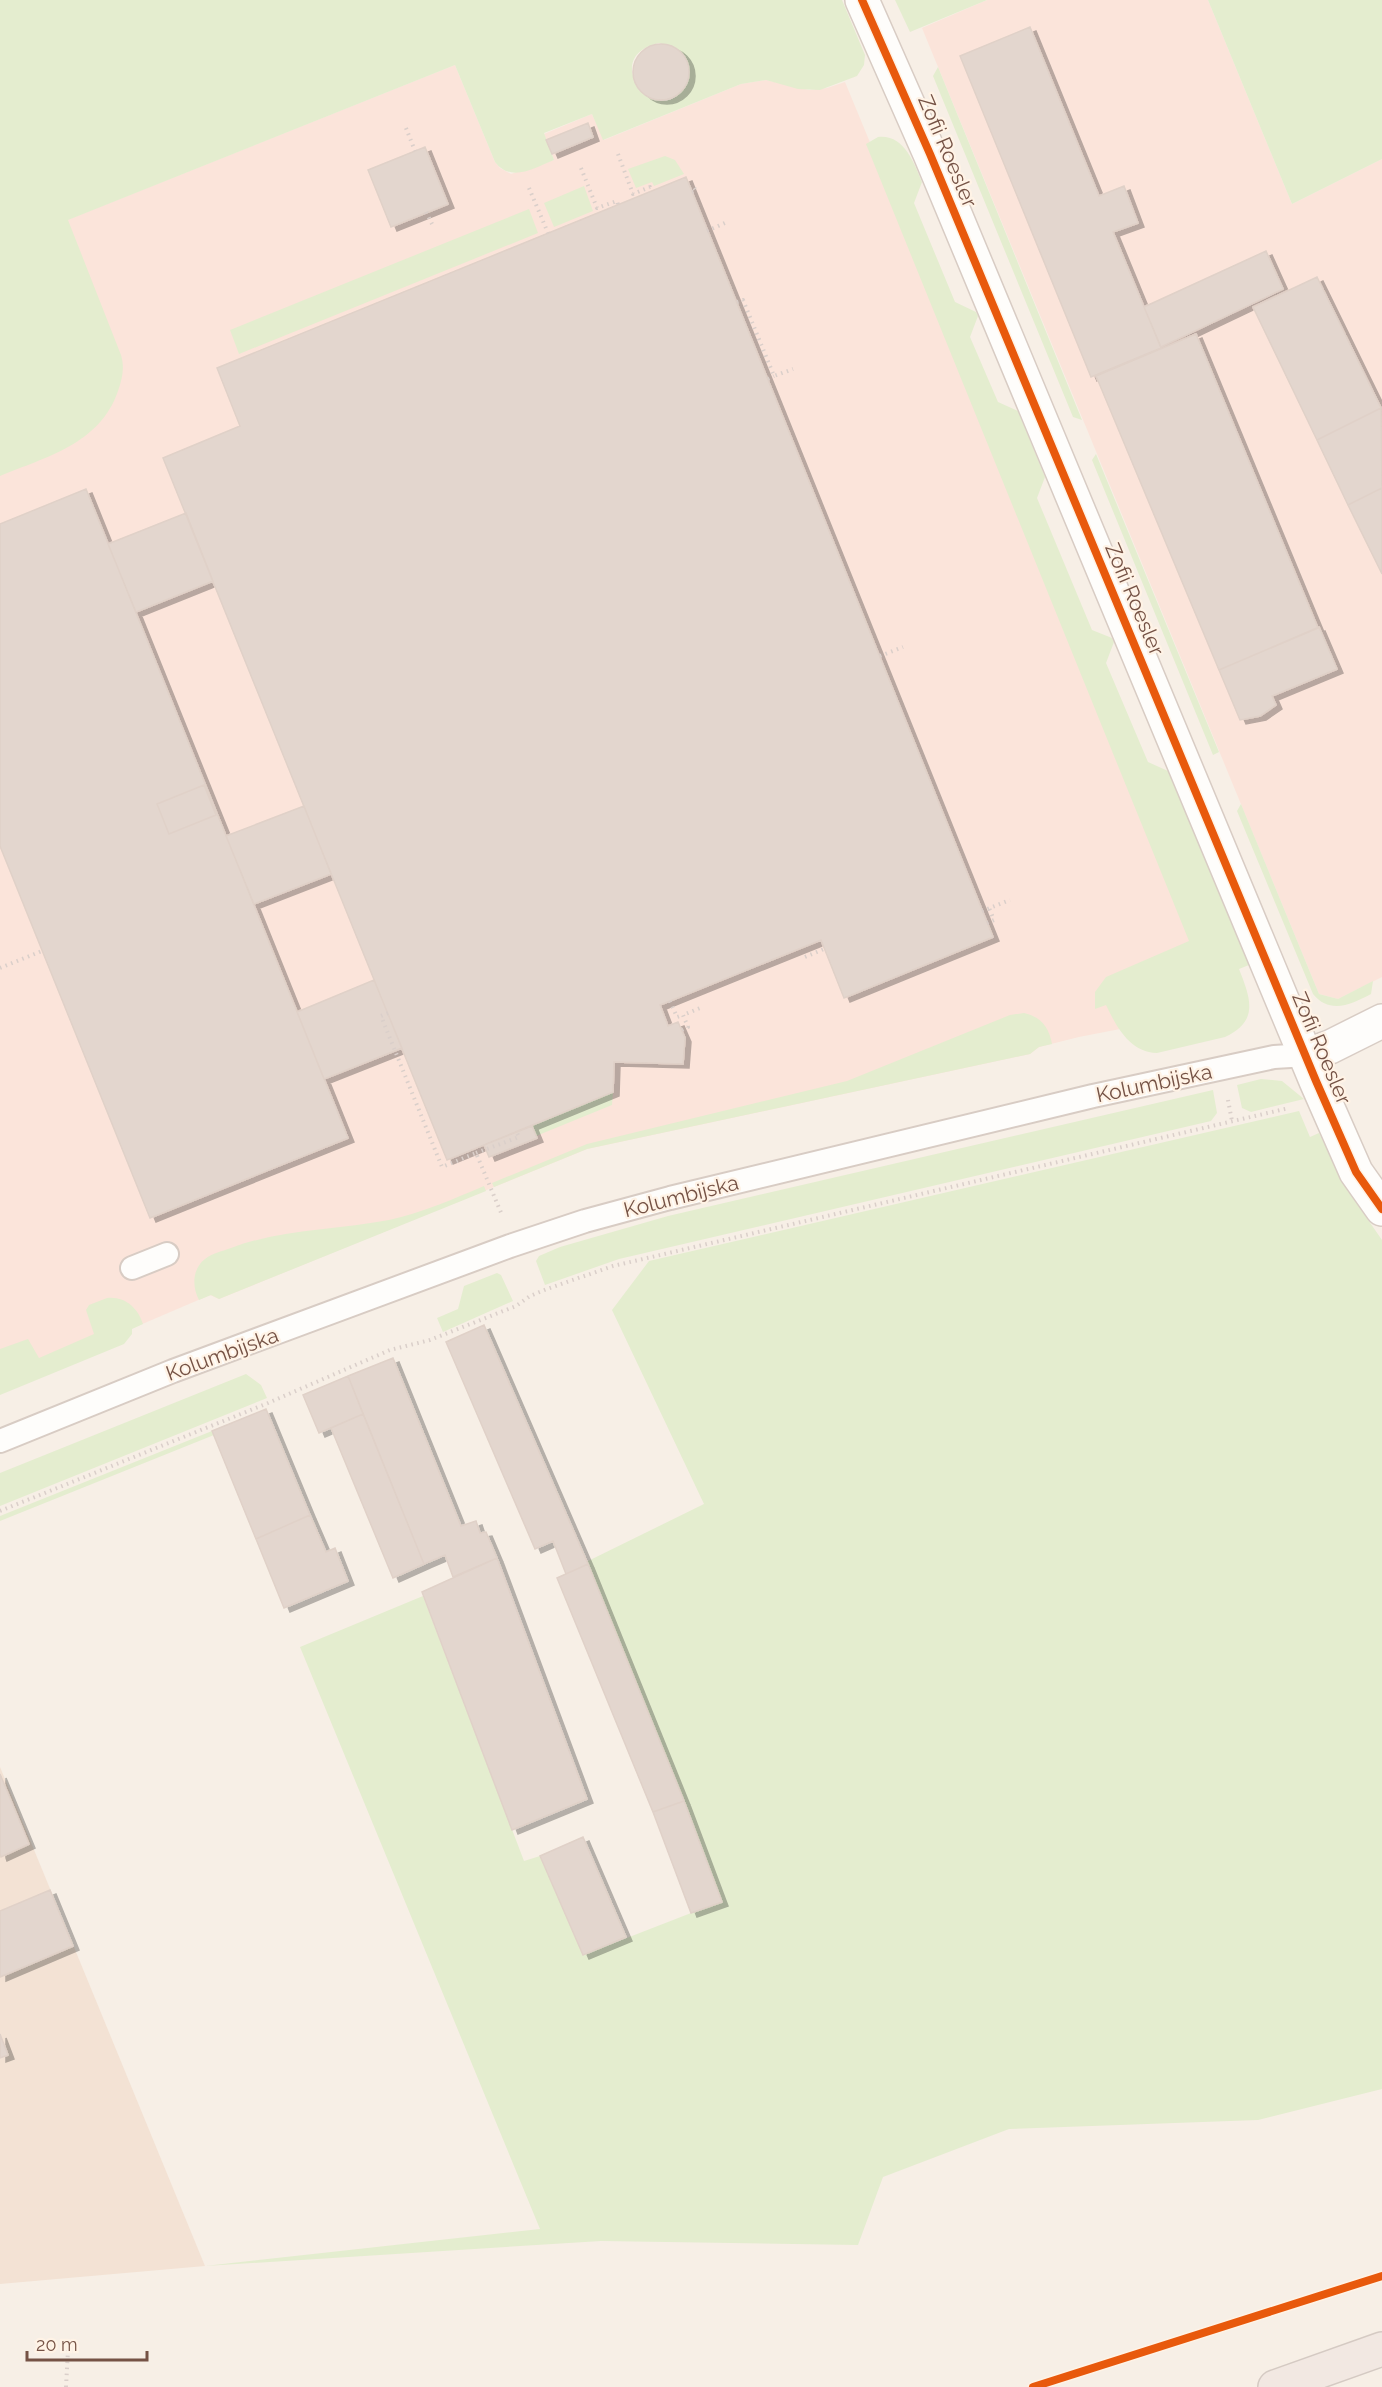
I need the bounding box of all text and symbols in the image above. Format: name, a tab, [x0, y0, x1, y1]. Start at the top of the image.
street label: Zofii Roesler	[913, 91, 983, 211]
street label: Zofii Roesler	[1100, 539, 1170, 659]
street label: Zofii Roesler	[1287, 988, 1357, 1108]
street label: Kolumbijska	[1094, 1059, 1214, 1107]
street label: Kolumbijska	[621, 1170, 741, 1222]
street label: Kolumbijska	[162, 1322, 282, 1386]
scale bar	[27, 2324, 147, 2362]
text: 20 m	[36, 2334, 78, 2355]

